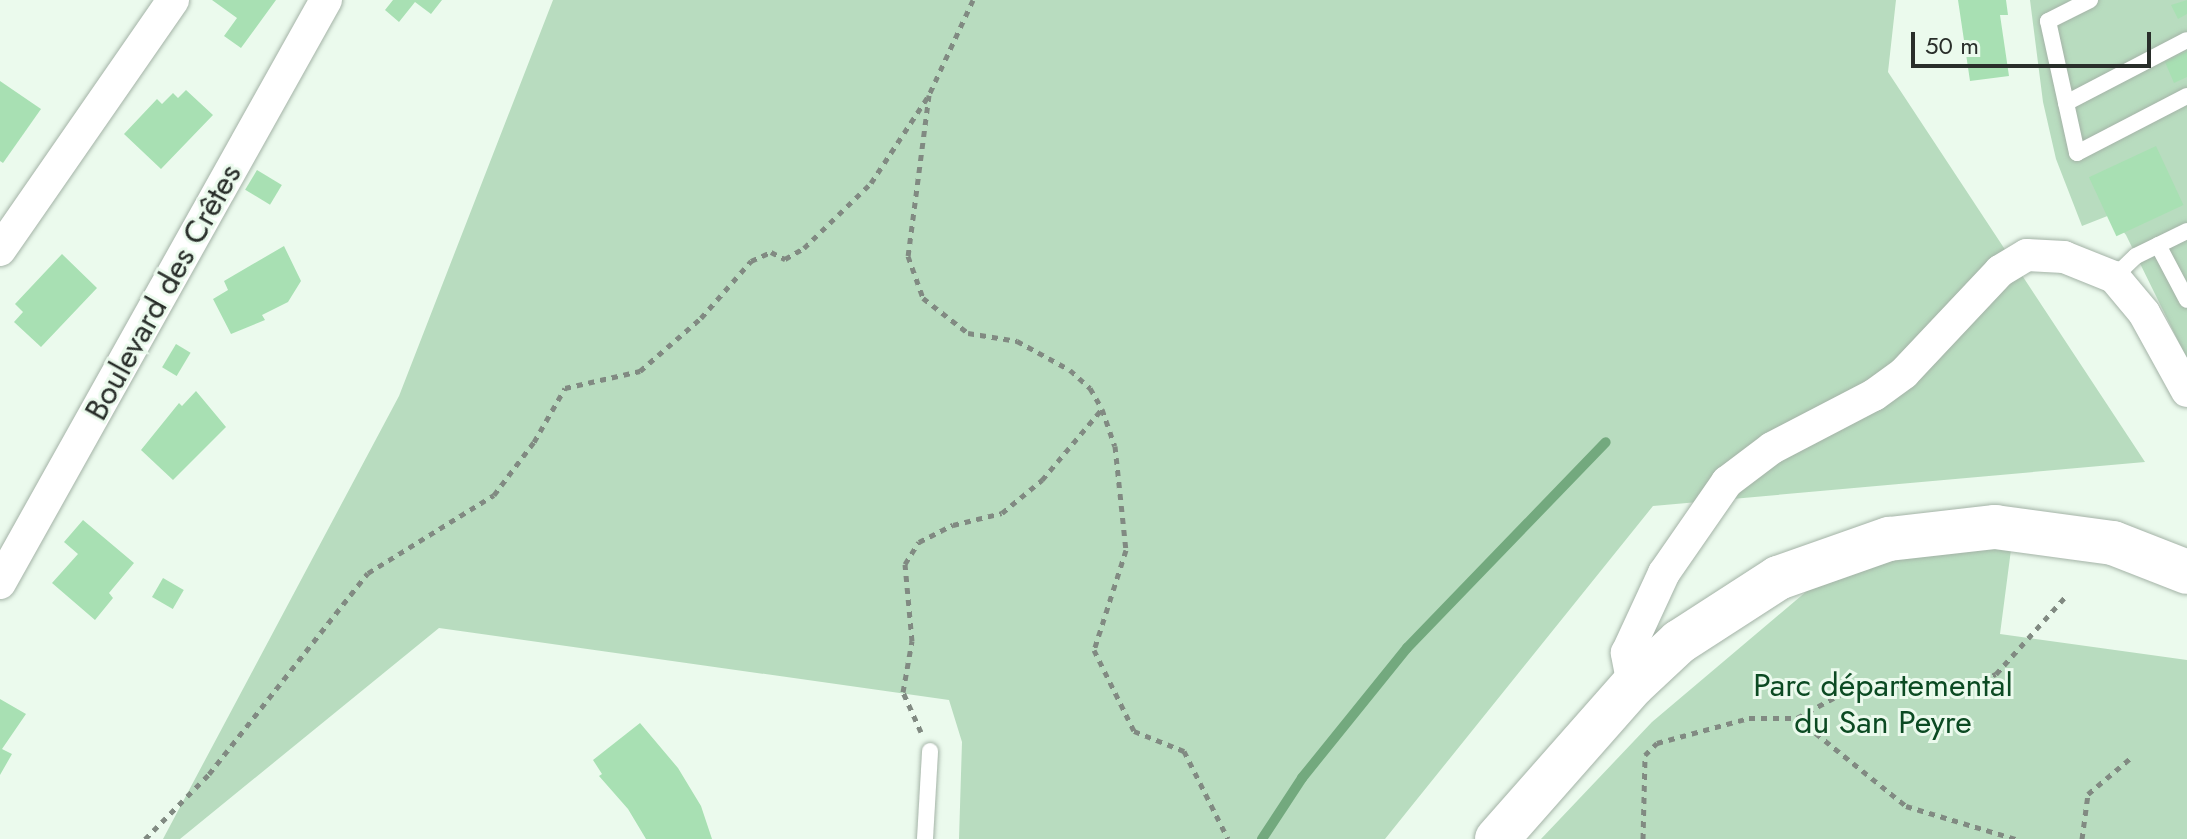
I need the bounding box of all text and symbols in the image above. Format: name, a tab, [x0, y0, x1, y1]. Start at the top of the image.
scale bar	[1915, 16, 2155, 66]
text: 50 m	[1925, 28, 1979, 63]
street label: Boulevard des Crêtes	[77, 157, 249, 427]
park label: Parc départemental du San Peyre	[1753, 667, 2013, 742]

